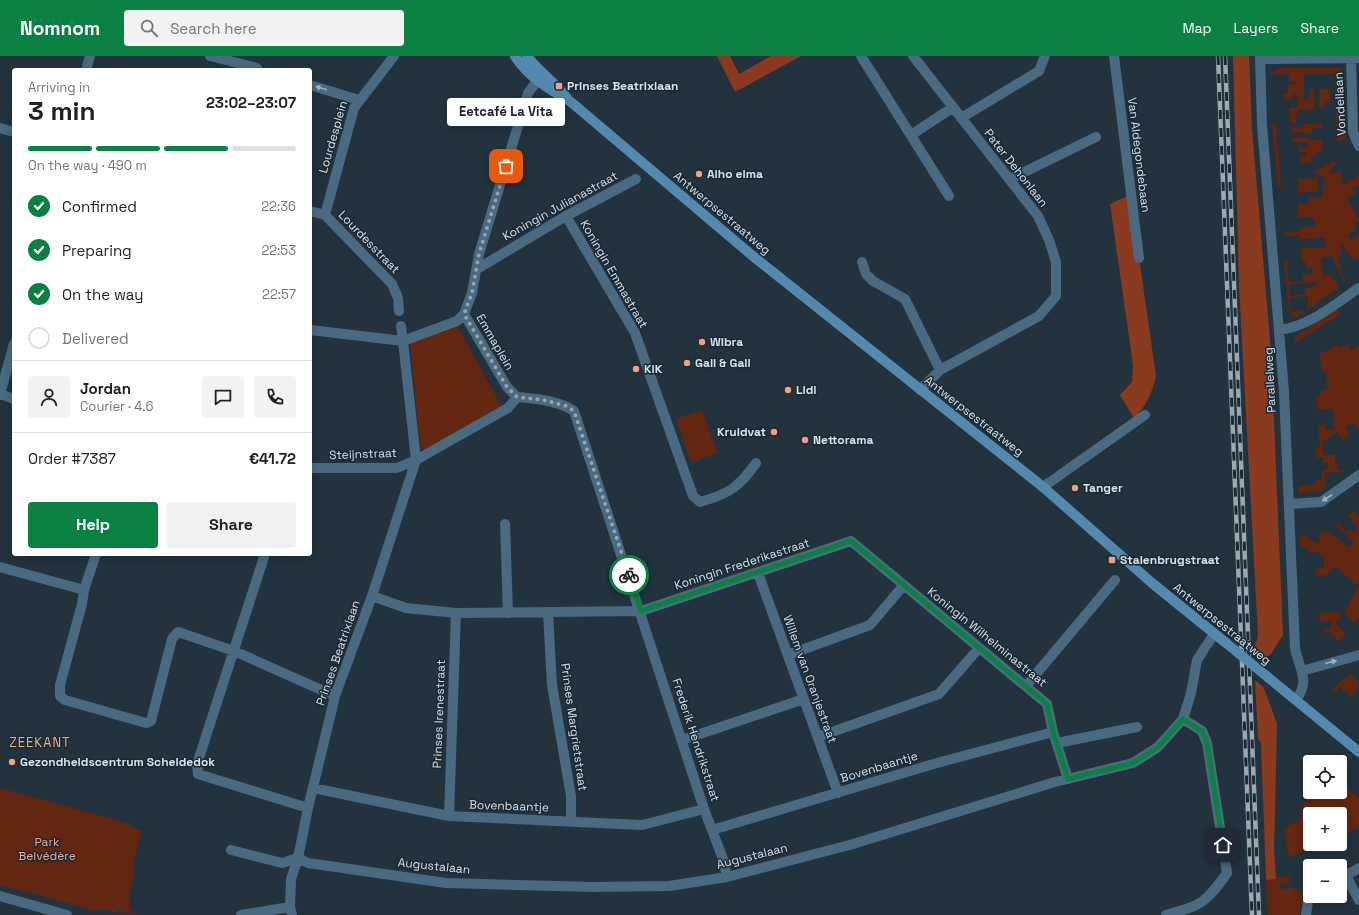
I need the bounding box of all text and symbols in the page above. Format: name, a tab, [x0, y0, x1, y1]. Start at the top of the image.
search box	[124, 10, 404, 46]
text: Nomnom	[20, 16, 100, 41]
icon: search	[138, 17, 160, 39]
text: Search here	[170, 19, 257, 38]
text: Map	[1182, 19, 1212, 37]
text: Layers	[1234, 19, 1278, 37]
text: Share	[1300, 19, 1339, 37]
street label: Vondellaan	[1330, 72, 1350, 136]
place label: Prinses Beatrixlaan	[567, 78, 679, 94]
text: Arriving in	[28, 79, 90, 96]
marker: Prinses Beatrixlaan	[554, 81, 564, 91]
one-way arrow	[315, 85, 327, 91]
text: 23:02–23:07	[206, 93, 296, 112]
text: 3 min	[28, 94, 96, 128]
street label: Van Aldegondebaan	[1124, 97, 1154, 213]
callout: Eetcafé La Vita	[447, 98, 565, 126]
street label: Lourdesplein	[315, 99, 351, 175]
text: Eetcafé La Vita	[459, 103, 553, 120]
street label: Pater Dehonlaan	[980, 126, 1052, 210]
pin	[489, 149, 523, 183]
icon: bag	[495, 155, 517, 177]
text: On the way · 490 m	[28, 157, 147, 174]
place label: Alho eima	[707, 166, 763, 182]
street label: Koningin Julianastraat	[500, 168, 620, 244]
street label: Antwerpsestraatweg	[670, 168, 774, 258]
marker: Alho eima	[694, 169, 704, 179]
icon: check	[28, 195, 50, 217]
text: Confirmed	[62, 197, 137, 216]
text: 22:36	[261, 198, 296, 215]
street label: Lourdesstraat	[335, 207, 403, 277]
street label: Koningin Emmastraat	[576, 217, 652, 331]
icon: check	[28, 239, 50, 261]
text: Preparing	[62, 241, 132, 260]
text: 22:53	[261, 242, 296, 259]
icon: check	[28, 283, 50, 305]
text: On the way	[62, 285, 143, 304]
text: 22:57	[262, 286, 296, 303]
street label: Emmaplein	[472, 311, 518, 373]
text: Delivered	[62, 329, 129, 348]
place label: Wibra	[710, 334, 743, 350]
marker: Wibra	[697, 337, 707, 347]
street label: Parallelweg	[1260, 347, 1280, 413]
place label: Gall & Gall	[695, 355, 751, 371]
marker: Gall & Gall	[682, 358, 692, 368]
place label: KiK	[644, 361, 663, 377]
marker: KiK	[631, 364, 641, 374]
street label: Antwerpsestraatweg	[921, 372, 1027, 460]
button: person	[28, 376, 70, 418]
button: chat	[202, 376, 244, 418]
button: phone	[254, 376, 296, 418]
text: Jordan	[80, 379, 131, 398]
place label: Lidl	[796, 382, 817, 398]
marker: Lidl	[783, 385, 793, 395]
text: Courier · 4.6	[80, 398, 153, 415]
place label: Kruidvat	[717, 424, 766, 440]
marker: Kruidvat	[769, 427, 779, 437]
place label: Nettorama	[813, 432, 873, 448]
marker: Nettorama	[800, 435, 810, 445]
street label: Steijnstraat	[329, 445, 397, 463]
text: Order #7387	[28, 449, 116, 468]
text: €41.72	[249, 449, 296, 468]
place label: Tanger	[1083, 480, 1123, 496]
marker: Tanger	[1070, 483, 1080, 493]
one-way arrow	[1321, 494, 1333, 501]
button: Help	[28, 502, 158, 548]
button: Share	[166, 502, 296, 548]
street label: Koningin Frederikastraat	[672, 535, 812, 593]
place label: Stalenbrugstraat	[1120, 552, 1220, 568]
courier	[609, 555, 649, 595]
marker: Stalenbrugstraat	[1107, 555, 1117, 565]
icon: bike	[618, 564, 640, 586]
street label: Antwerpsestraatweg	[1170, 579, 1274, 669]
street label: Koningin Wilhelminastraat	[924, 584, 1050, 690]
street label: Prinses Beatrixlaan	[312, 598, 364, 708]
street label: Willem van Oranjestraat	[779, 613, 841, 745]
street label: Prinses Irenestraat	[429, 659, 449, 769]
one-way arrow	[1324, 659, 1337, 665]
street label: Prinses Margrietstraat	[557, 662, 591, 792]
street label: Frederik Hendrikstraat	[669, 676, 723, 804]
district label: ZEEKANT	[9, 734, 71, 751]
street label: Bovenbaantje	[838, 748, 920, 786]
place label: Gezondheidscentrum Scheldedok	[20, 754, 215, 770]
map controls	[1303, 755, 1347, 903]
button: locate	[1303, 755, 1347, 799]
marker: Gezondheidscentrum Scheldedok	[7, 757, 17, 767]
street label: Bovenbaantje	[469, 797, 549, 815]
button: +	[1303, 807, 1347, 851]
pin	[1206, 828, 1240, 862]
park label: Park Belvédère	[18, 834, 76, 864]
icon: home	[1212, 834, 1234, 856]
street label: Augustalaan	[715, 839, 789, 873]
street label: Augustalaan	[397, 854, 471, 878]
button: −	[1303, 859, 1347, 903]

